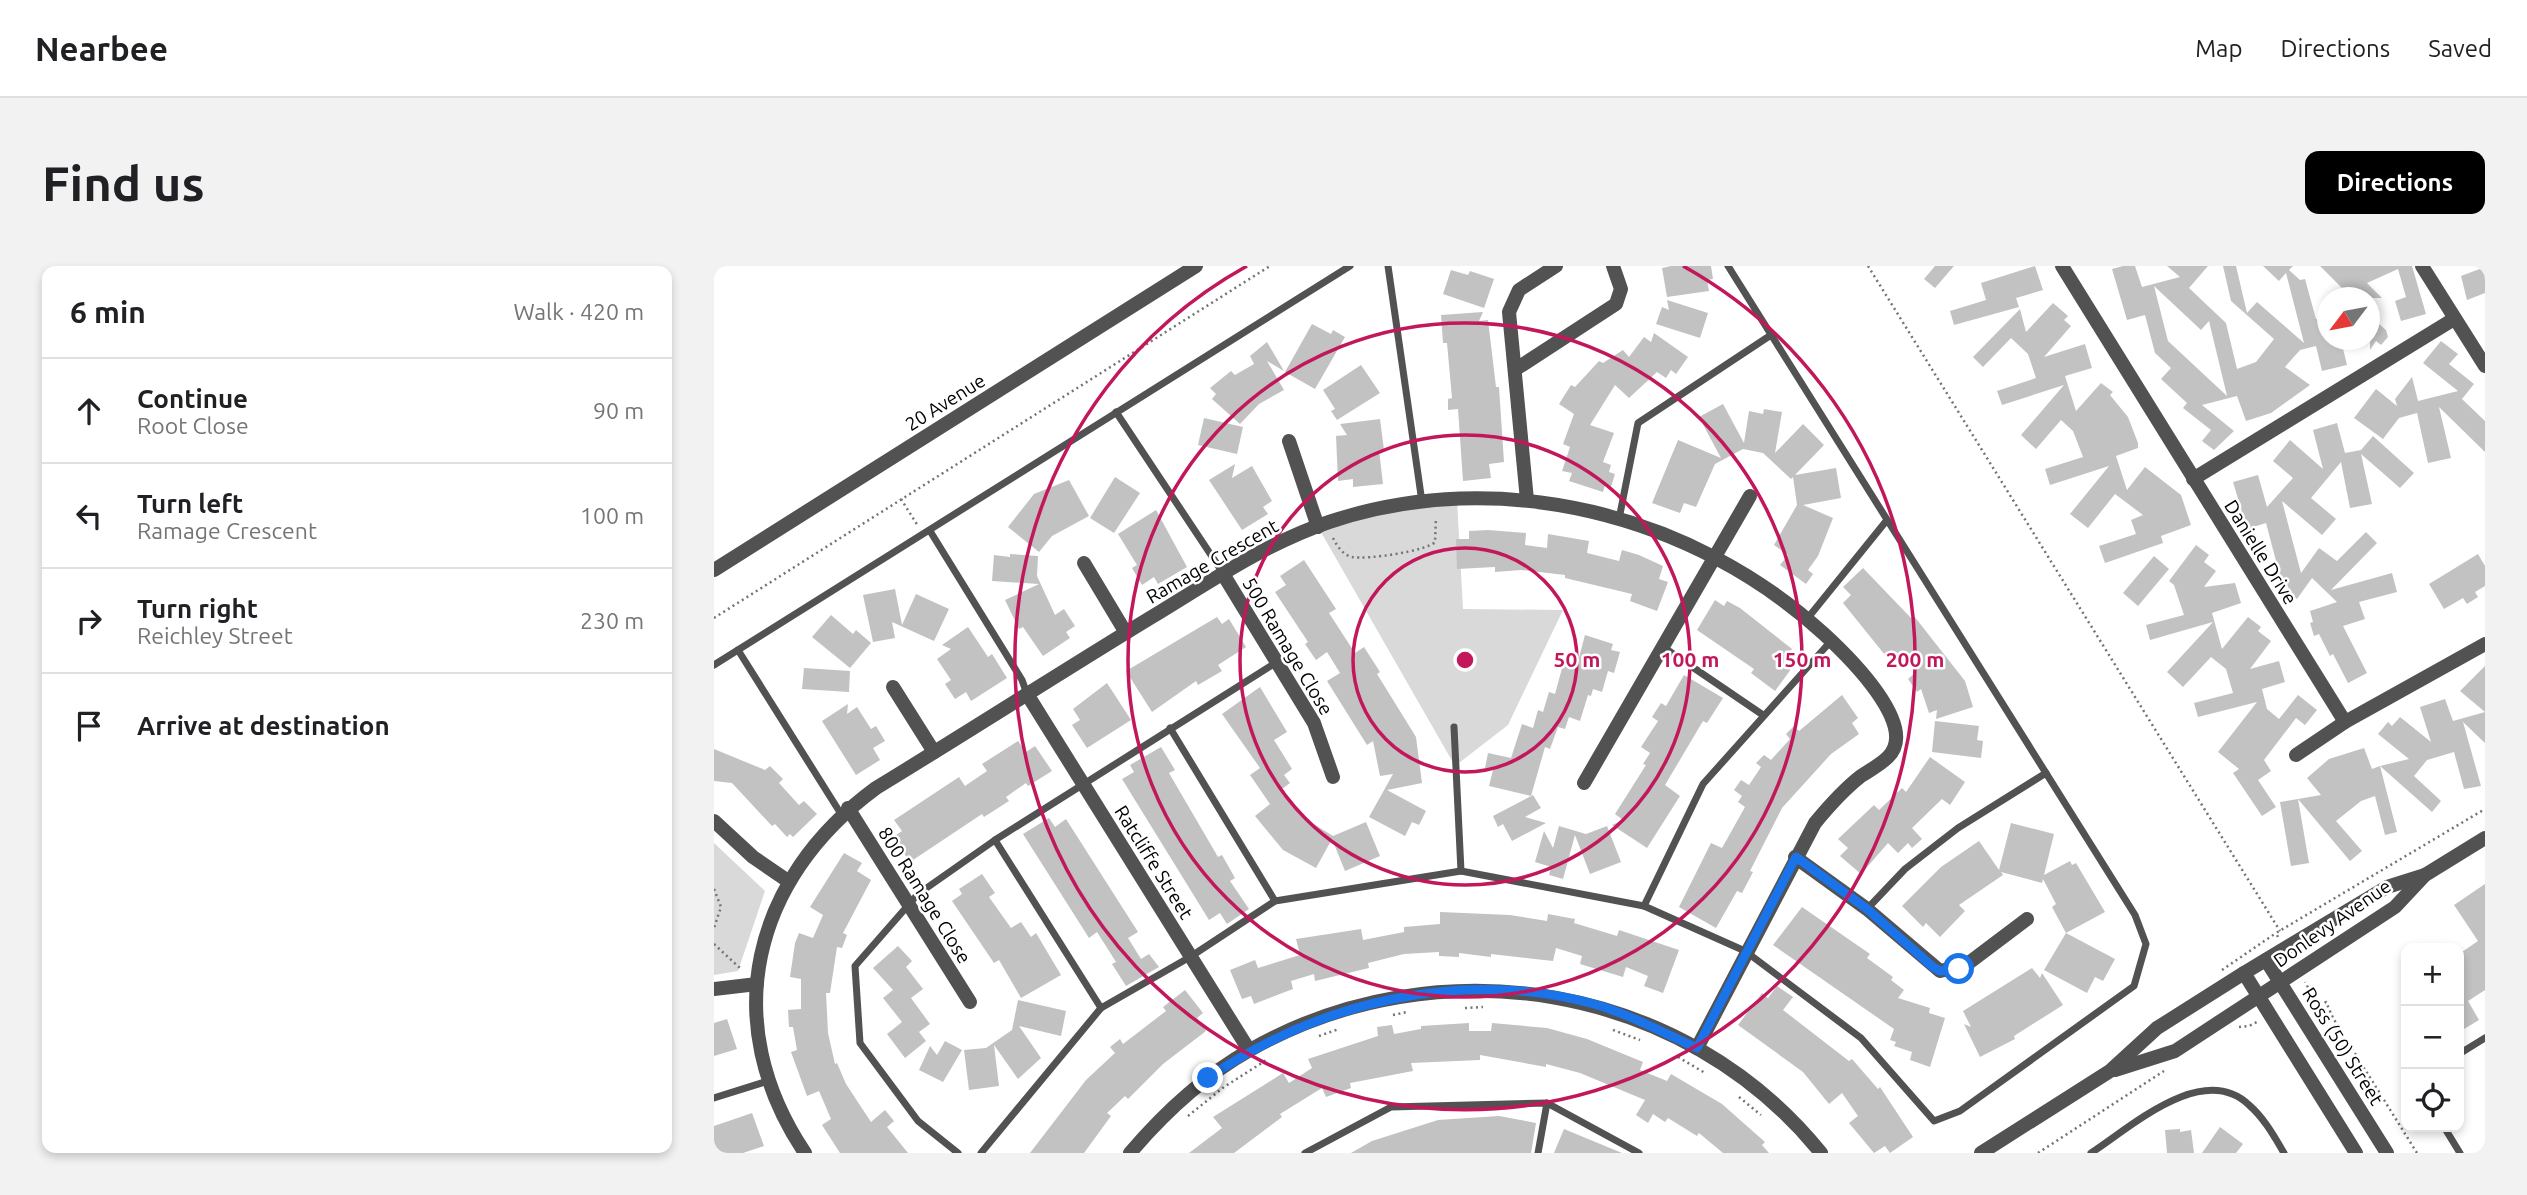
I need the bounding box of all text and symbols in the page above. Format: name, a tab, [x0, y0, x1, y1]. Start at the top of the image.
text: Nearbee	[35, 30, 168, 67]
text: Map	[2195, 35, 2242, 62]
text: Directions	[2280, 35, 2390, 62]
text: Saved	[2428, 35, 2492, 62]
button: Directions	[2305, 151, 2485, 214]
text: Find us	[42, 155, 205, 210]
north arrow	[2317, 287, 2380, 350]
text: 6 min	[70, 295, 146, 329]
text: Walk · 420 m	[513, 299, 644, 324]
street label: 20 Avenue	[901, 369, 989, 435]
text: Continue	[137, 384, 248, 413]
icon: ahead	[70, 392, 108, 430]
text: 90 m	[593, 398, 644, 423]
text: Root Close	[137, 413, 249, 438]
text: Turn left	[137, 489, 243, 518]
street label: Danielle Drive	[2220, 496, 2302, 608]
icon: left	[70, 497, 108, 535]
text: 100 m	[580, 503, 644, 528]
street label: Ramage Crescent	[1142, 514, 1282, 608]
text: Ramage Crescent	[137, 518, 317, 543]
street label: 500 Ramage Close	[1238, 573, 1338, 719]
text: Turn right	[137, 594, 258, 623]
icon: right	[70, 602, 108, 640]
text: 230 m	[580, 608, 644, 633]
text: Reichley Street	[137, 623, 293, 648]
text: 50 m	[1554, 647, 1600, 671]
text: 100 m	[1661, 647, 1719, 671]
text: 150 m	[1773, 647, 1831, 671]
text: 200 m	[1886, 647, 1944, 671]
centre of rings	[1453, 648, 1477, 672]
icon: arrive	[70, 707, 108, 745]
text: Arrive at destination	[137, 711, 390, 740]
street label: Ratcliffe Street	[1110, 801, 1198, 923]
street label: 800 Ramage Close	[874, 823, 976, 967]
street label: Donlevy Avenue	[2269, 874, 2395, 972]
map controls	[2401, 943, 2464, 1132]
button: +	[2401, 943, 2464, 1006]
route start	[1943, 953, 1974, 984]
street label: Ross (50) Street	[2298, 983, 2388, 1109]
button: −	[2401, 1006, 2464, 1069]
route end	[1192, 1062, 1223, 1093]
button: locate	[2401, 1069, 2464, 1132]

